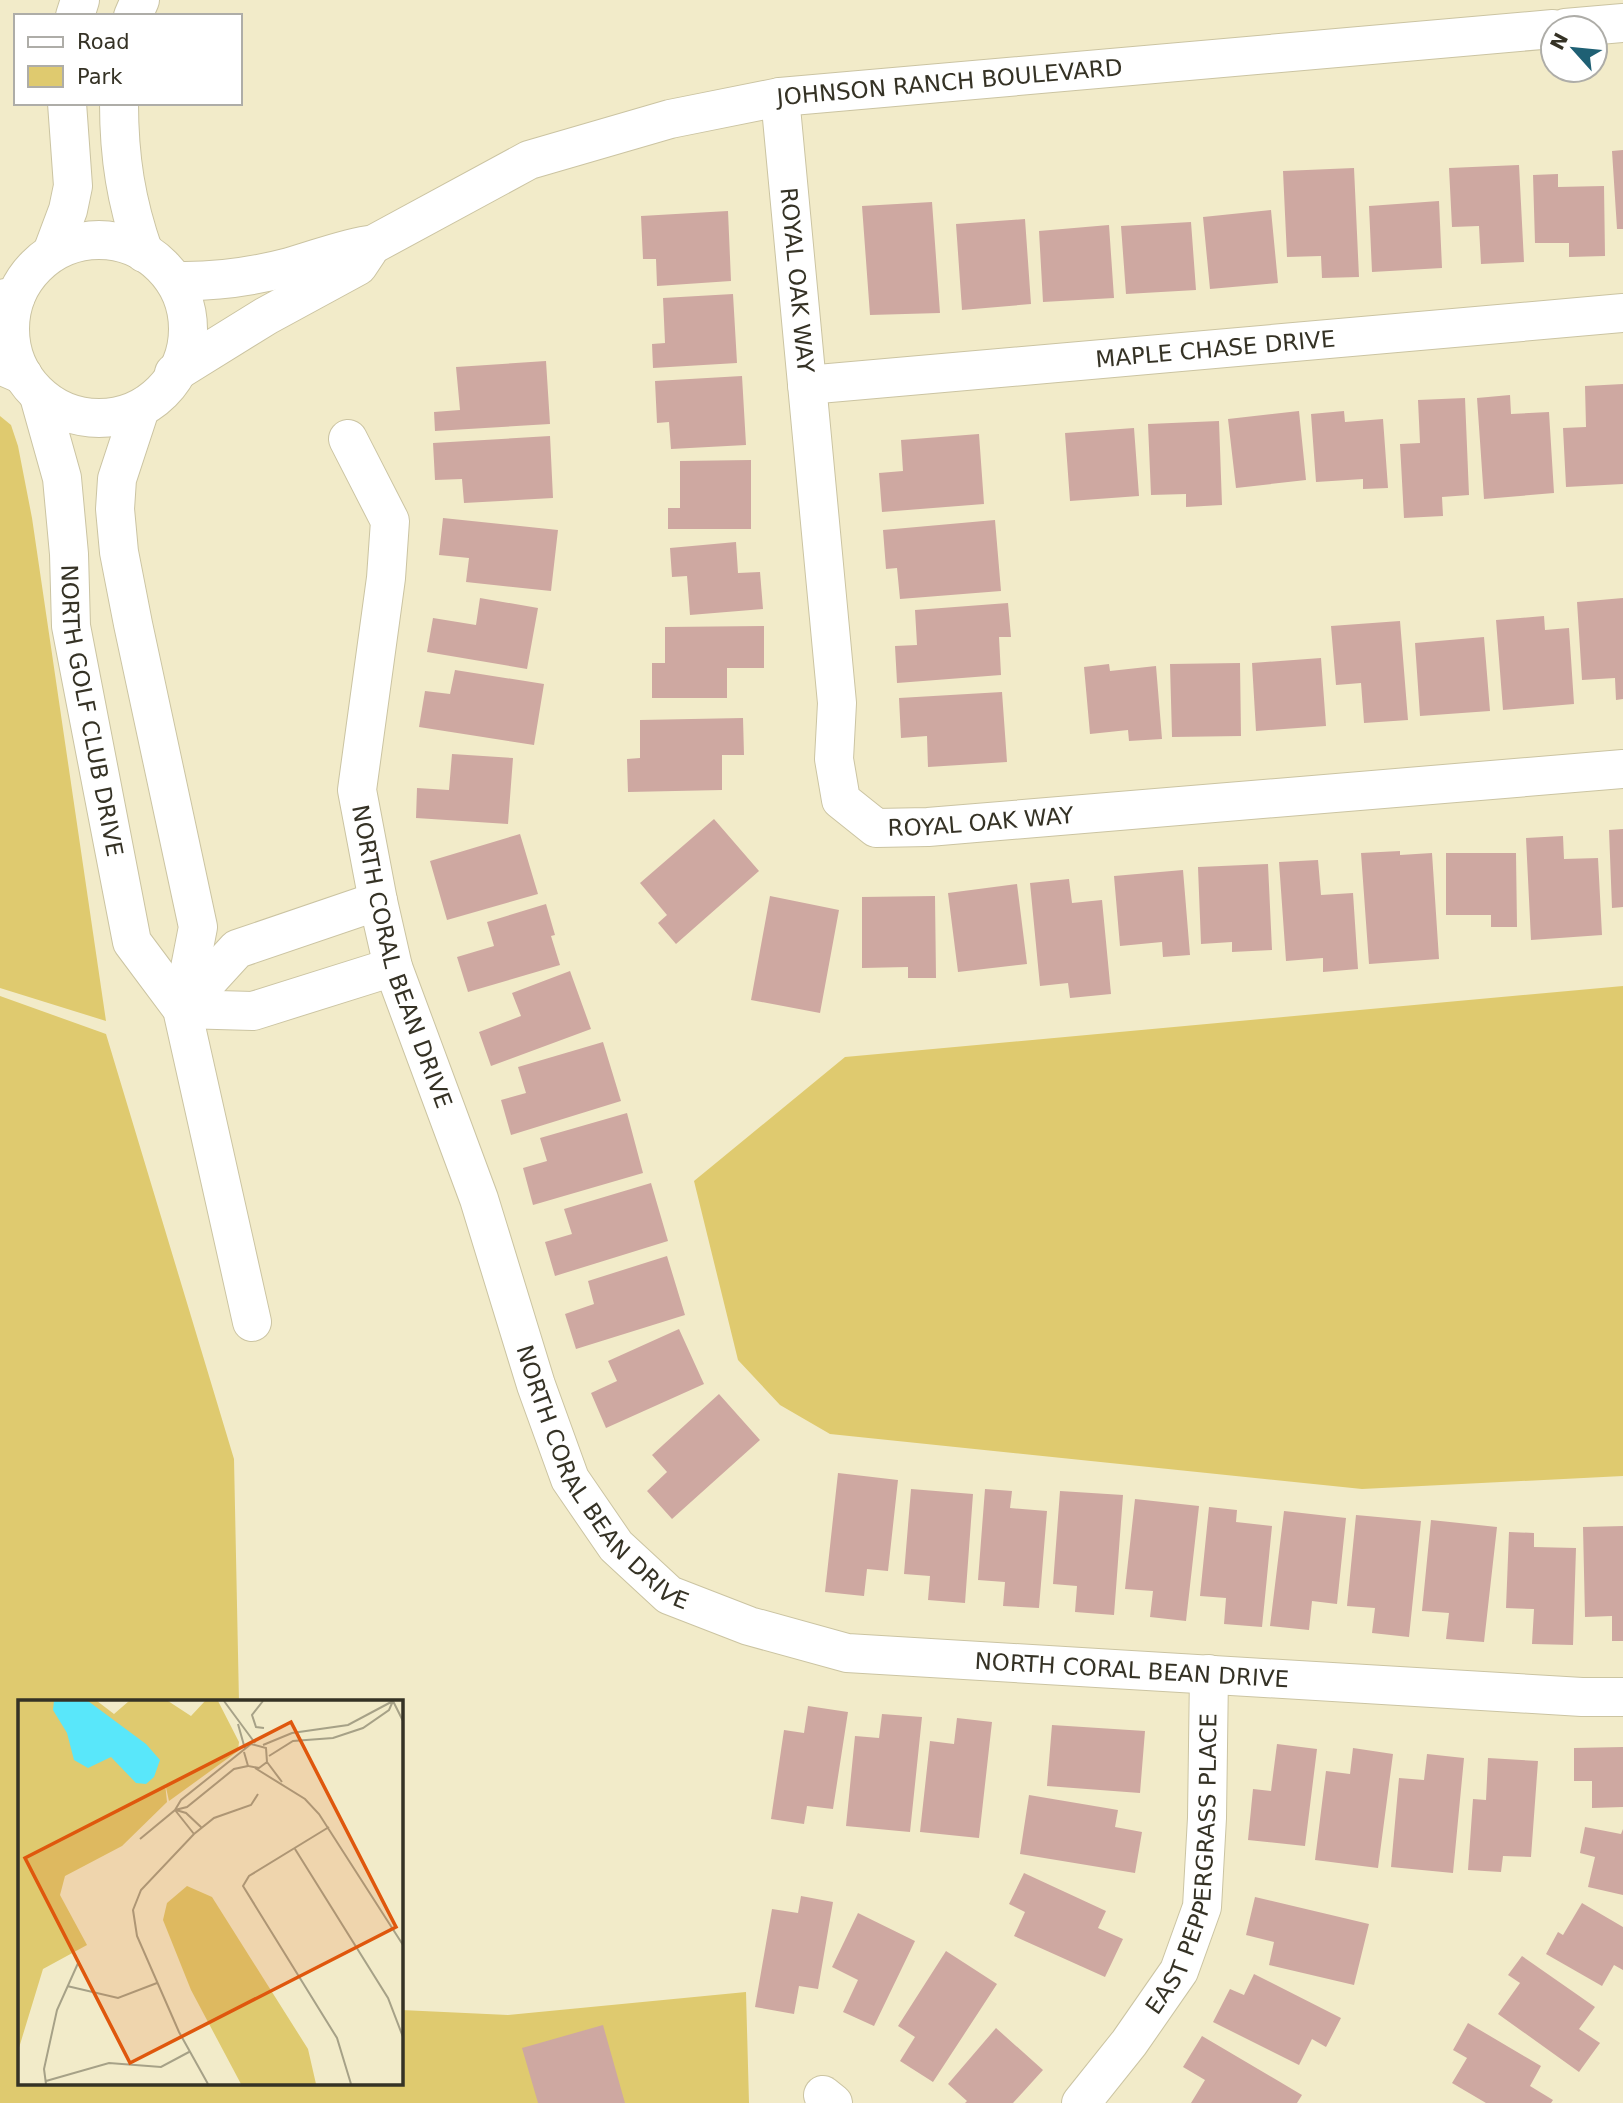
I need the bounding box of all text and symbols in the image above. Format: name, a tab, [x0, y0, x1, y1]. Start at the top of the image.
legend	[14, 14, 242, 105]
north arrow	[1539, 14, 1609, 84]
text: N	[1545, 29, 1572, 53]
text: Road	[77, 30, 130, 54]
street label: JOHNSON RANCH BOULEVARD	[774, 54, 1123, 110]
text: Park	[77, 65, 123, 89]
street label: ROYAL OAK WAY	[776, 186, 819, 375]
street label: MAPLE CHASE DRIVE	[1094, 325, 1336, 372]
street label: NORTH GOLF CLUB DRIVE	[56, 564, 128, 859]
street label: ROYAL OAK WAY	[887, 802, 1075, 841]
street label: NORTH CORAL BEAN DRIVE	[347, 803, 457, 1112]
street label: NORTH CORAL BEAN DRIVE	[511, 1342, 692, 1614]
street label: NORTH CORAL BEAN DRIVE	[974, 1648, 1290, 1692]
inset map	[18, 1700, 402, 2086]
street label: EAST PEPPERGRASS PLACE	[1140, 1713, 1221, 2019]

